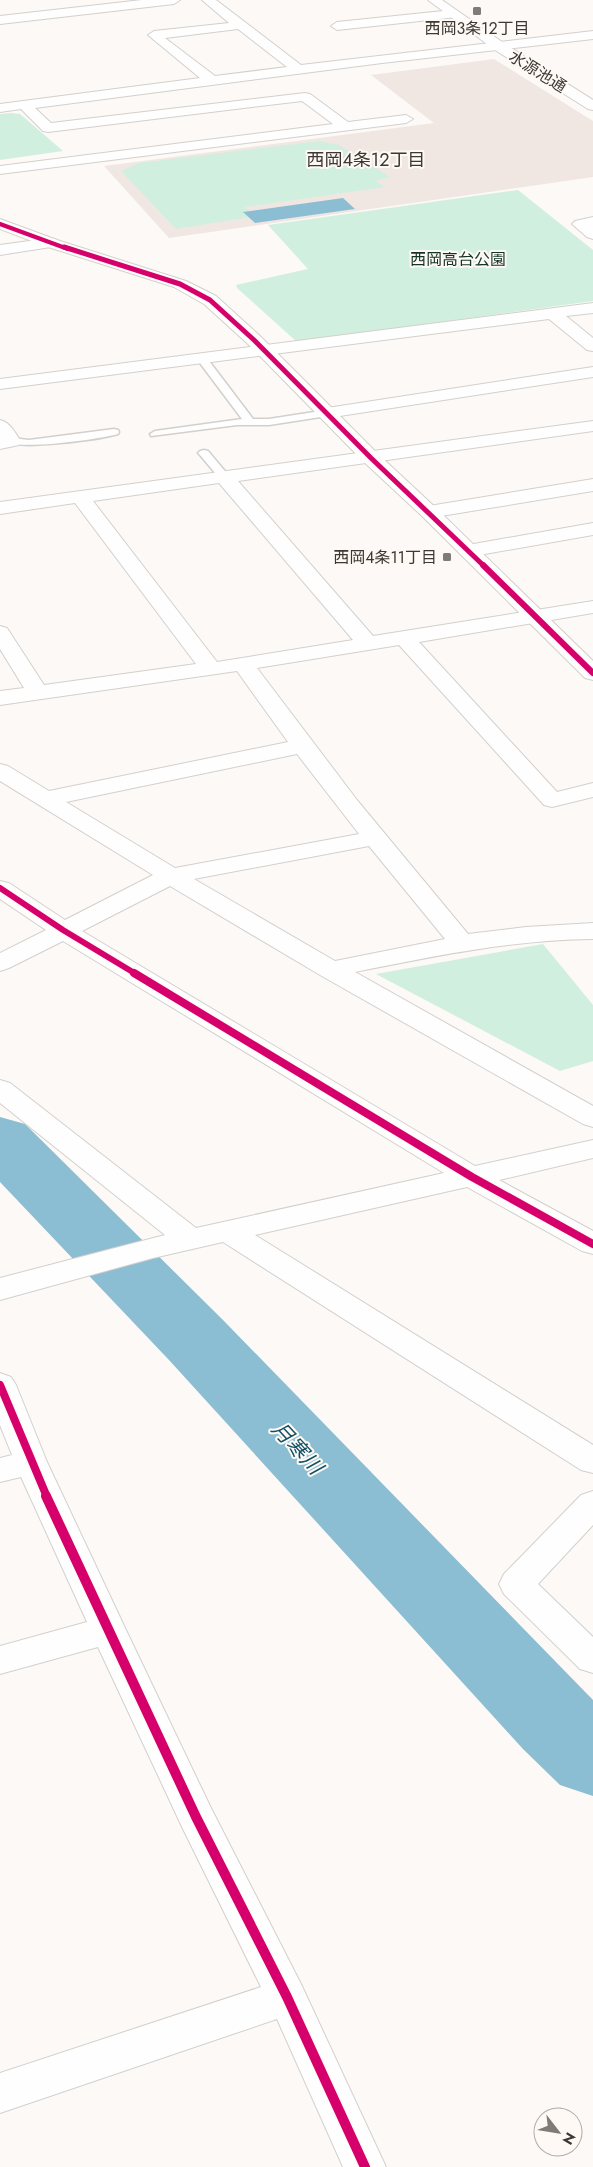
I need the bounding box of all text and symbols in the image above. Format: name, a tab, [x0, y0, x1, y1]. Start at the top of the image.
marker: 西岡3条12丁目	[471, 5, 483, 17]
place label: 西岡3条12丁目	[424, 17, 530, 40]
street label: 水源池通	[504, 45, 571, 98]
district label: 西岡4条12丁目	[307, 147, 425, 173]
park label: 西岡高台公園	[410, 248, 506, 271]
place label: 西岡4条11丁目	[333, 546, 437, 569]
marker: 西岡4条11丁目	[441, 551, 453, 563]
water label: 月寒川	[265, 1415, 331, 1483]
north arrow	[533, 2107, 583, 2157]
text: N	[558, 2129, 581, 2149]

